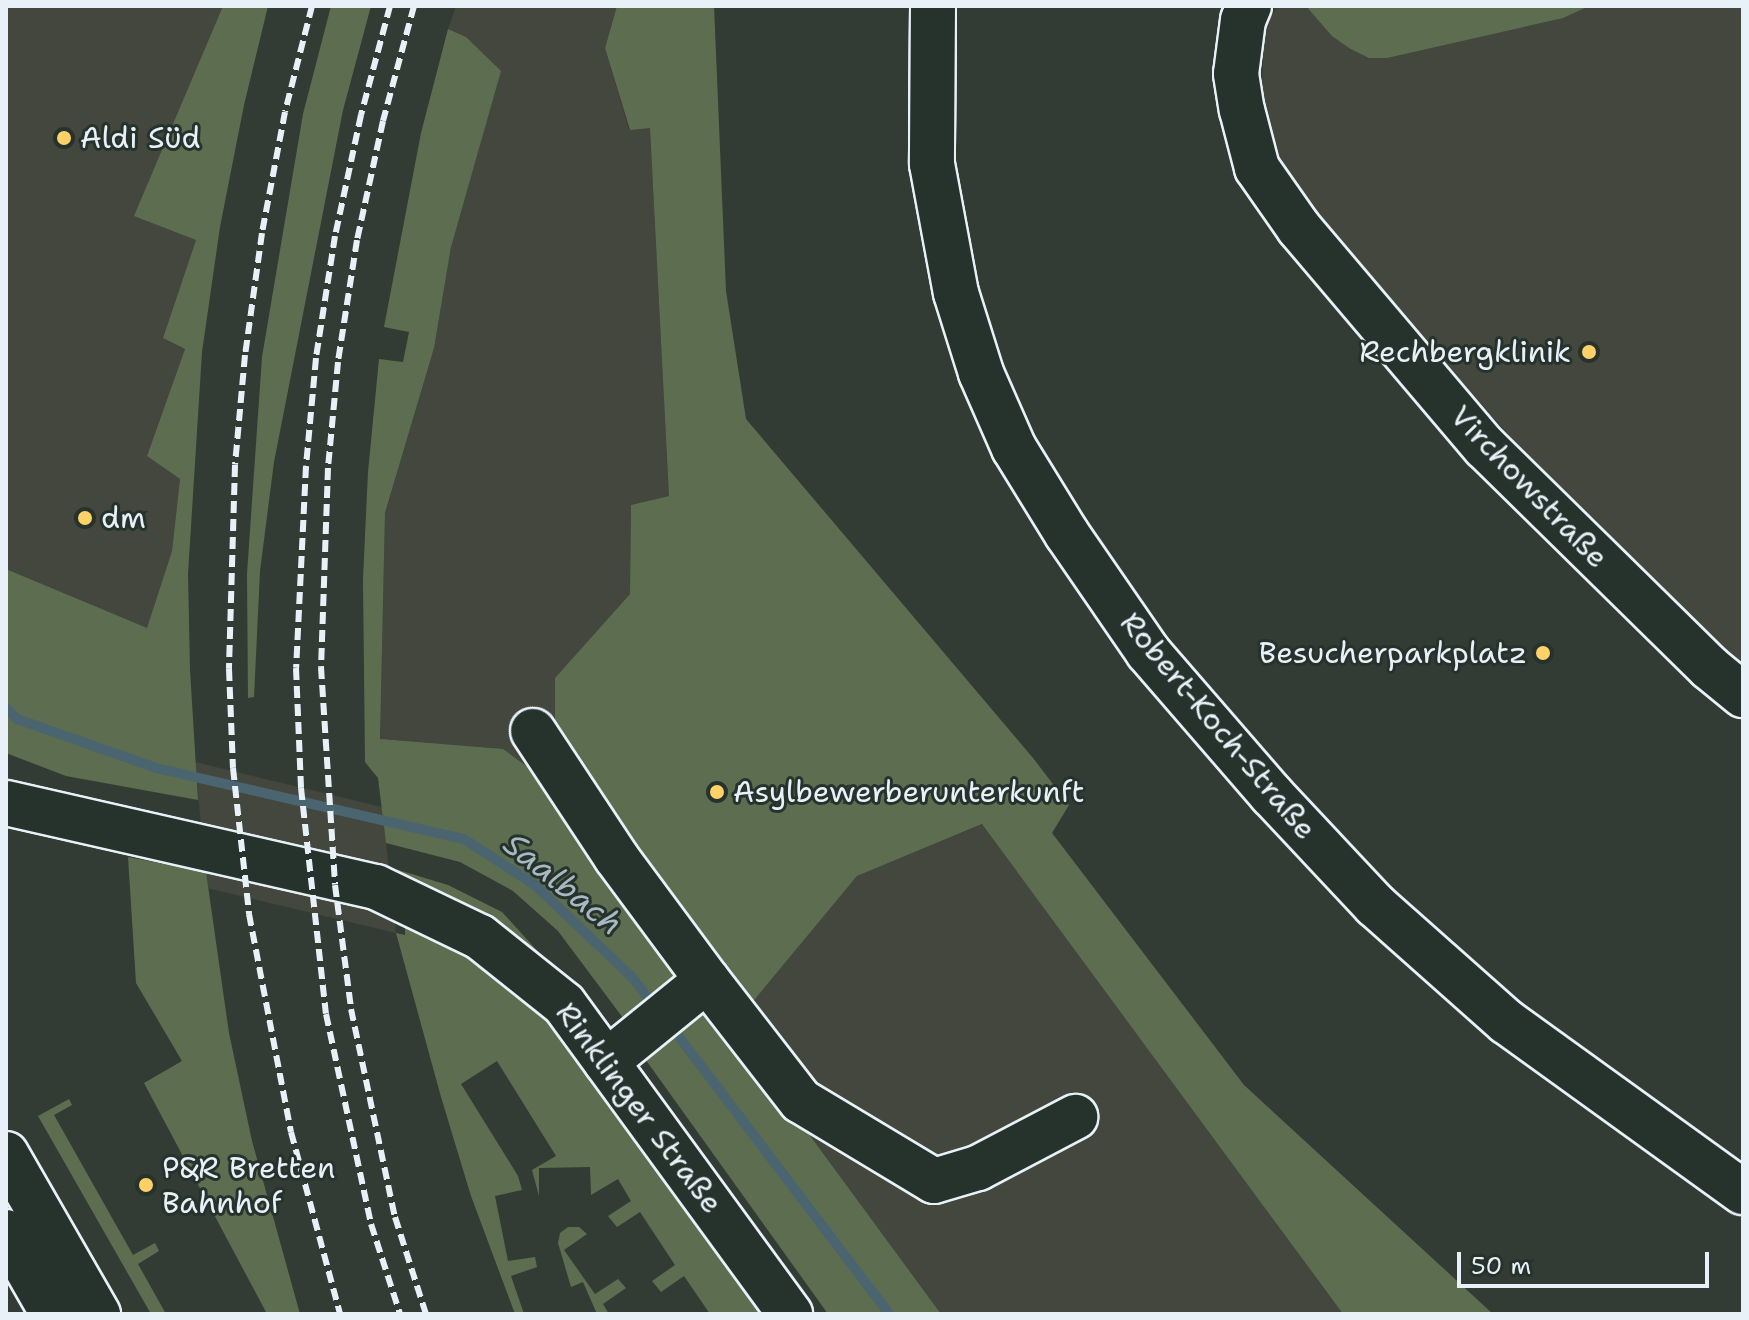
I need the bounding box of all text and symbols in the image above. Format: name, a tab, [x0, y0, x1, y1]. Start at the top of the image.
place label: Aldi Süd	[80, 120, 201, 156]
marker: Aldi Süd	[55, 129, 73, 147]
place label: Rechbergklinik	[1359, 334, 1571, 370]
marker: Rechbergklinik	[1578, 341, 1600, 363]
street label: Virchowstraße	[1443, 398, 1615, 576]
place label: dm	[101, 500, 146, 536]
marker: dm	[76, 509, 94, 527]
street label: Robert-Koch-Straße	[1113, 605, 1323, 847]
place label: Besucherparkplatz	[1259, 635, 1527, 671]
marker: Besucherparkplatz	[1534, 644, 1552, 662]
place label: Asylbewerberunterkunft	[733, 774, 1085, 810]
marker: Asylbewerberunterkunft	[708, 783, 726, 801]
water label: Saalbach	[496, 825, 630, 943]
street label: Rinklinger Straße	[548, 996, 730, 1220]
place label: P&R Bretten Bahnhof	[162, 1150, 335, 1220]
marker: P&R Bretten Bahnhof	[137, 1176, 155, 1194]
scale bar	[1461, 1236, 1713, 1286]
text: 50 m	[1471, 1250, 1531, 1282]

